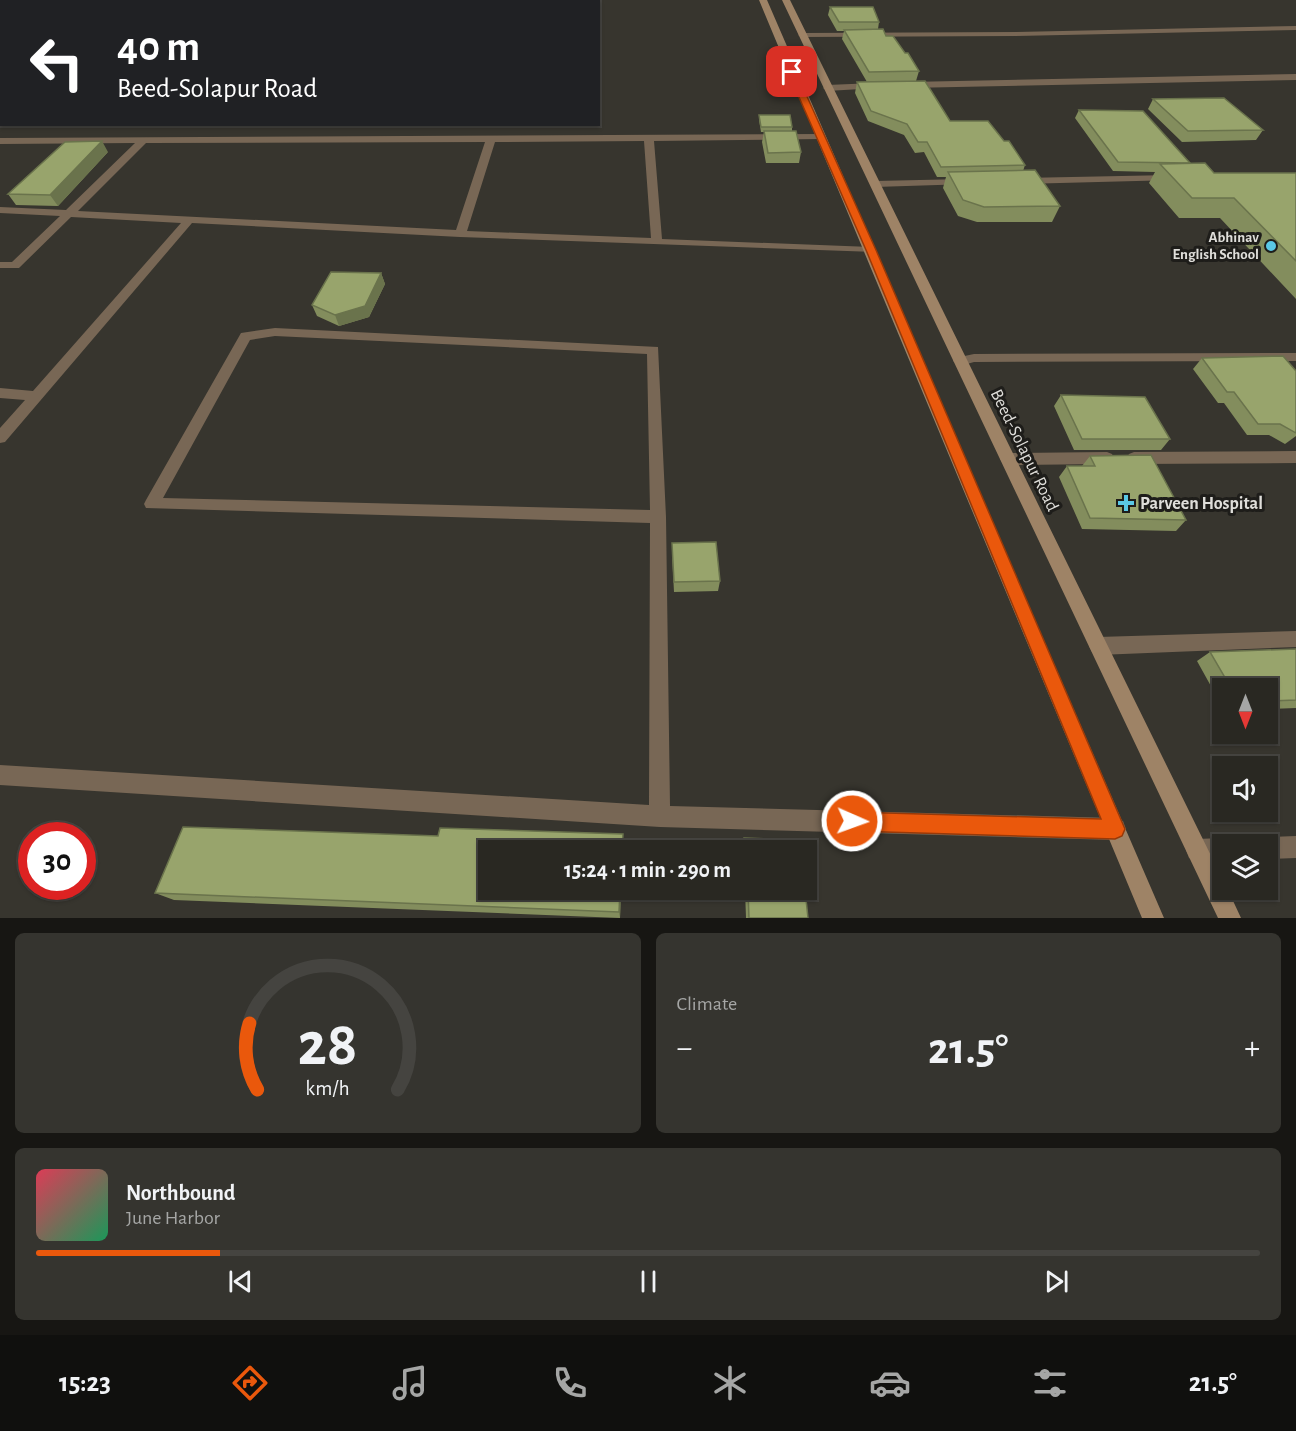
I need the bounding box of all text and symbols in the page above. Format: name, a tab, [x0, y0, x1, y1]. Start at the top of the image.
icon: left	[18, 24, 96, 102]
text: 40 m	[117, 26, 200, 68]
pin	[766, 46, 817, 97]
icon: arrive	[775, 55, 808, 88]
text: Beed-Solapur Road	[117, 75, 317, 102]
place label: Abhinav English School	[1172, 230, 1259, 262]
marker: Abhinav English School	[1264, 239, 1278, 253]
street label: Beed-Solapur Road	[987, 387, 1061, 514]
marker: Parveen Hospital	[1117, 494, 1135, 512]
place label: Parveen Hospital	[1140, 495, 1263, 513]
north arrow	[1212, 678, 1278, 744]
map controls	[1212, 678, 1278, 900]
button: sound	[1212, 756, 1278, 822]
position arrow	[820, 789, 884, 853]
speed limit sign: 30	[18, 822, 96, 900]
button: layers	[1212, 834, 1278, 900]
text: 15:24 · 1 min · 290 m	[564, 859, 731, 881]
text: Climate	[677, 994, 737, 1014]
text: 28	[298, 1014, 358, 1076]
text: 21.5°	[928, 1027, 1008, 1072]
text: −	[677, 1032, 692, 1065]
text: +	[1244, 1032, 1260, 1065]
text: km/h	[306, 1078, 350, 1099]
text: Northbound	[126, 1182, 235, 1204]
text: June Harbor	[126, 1208, 220, 1228]
icon: previous	[224, 1265, 257, 1298]
icon: pause	[632, 1265, 665, 1298]
icon: next	[1040, 1265, 1073, 1298]
icon: directions	[229, 1362, 271, 1404]
icon: music	[389, 1362, 431, 1404]
icon: phone	[549, 1362, 591, 1404]
icon: climate	[709, 1362, 751, 1404]
icon: car	[869, 1362, 911, 1404]
icon: filters	[1029, 1362, 1071, 1404]
text: 15:23	[59, 1369, 111, 1396]
text: 21.5°	[1189, 1369, 1237, 1396]

